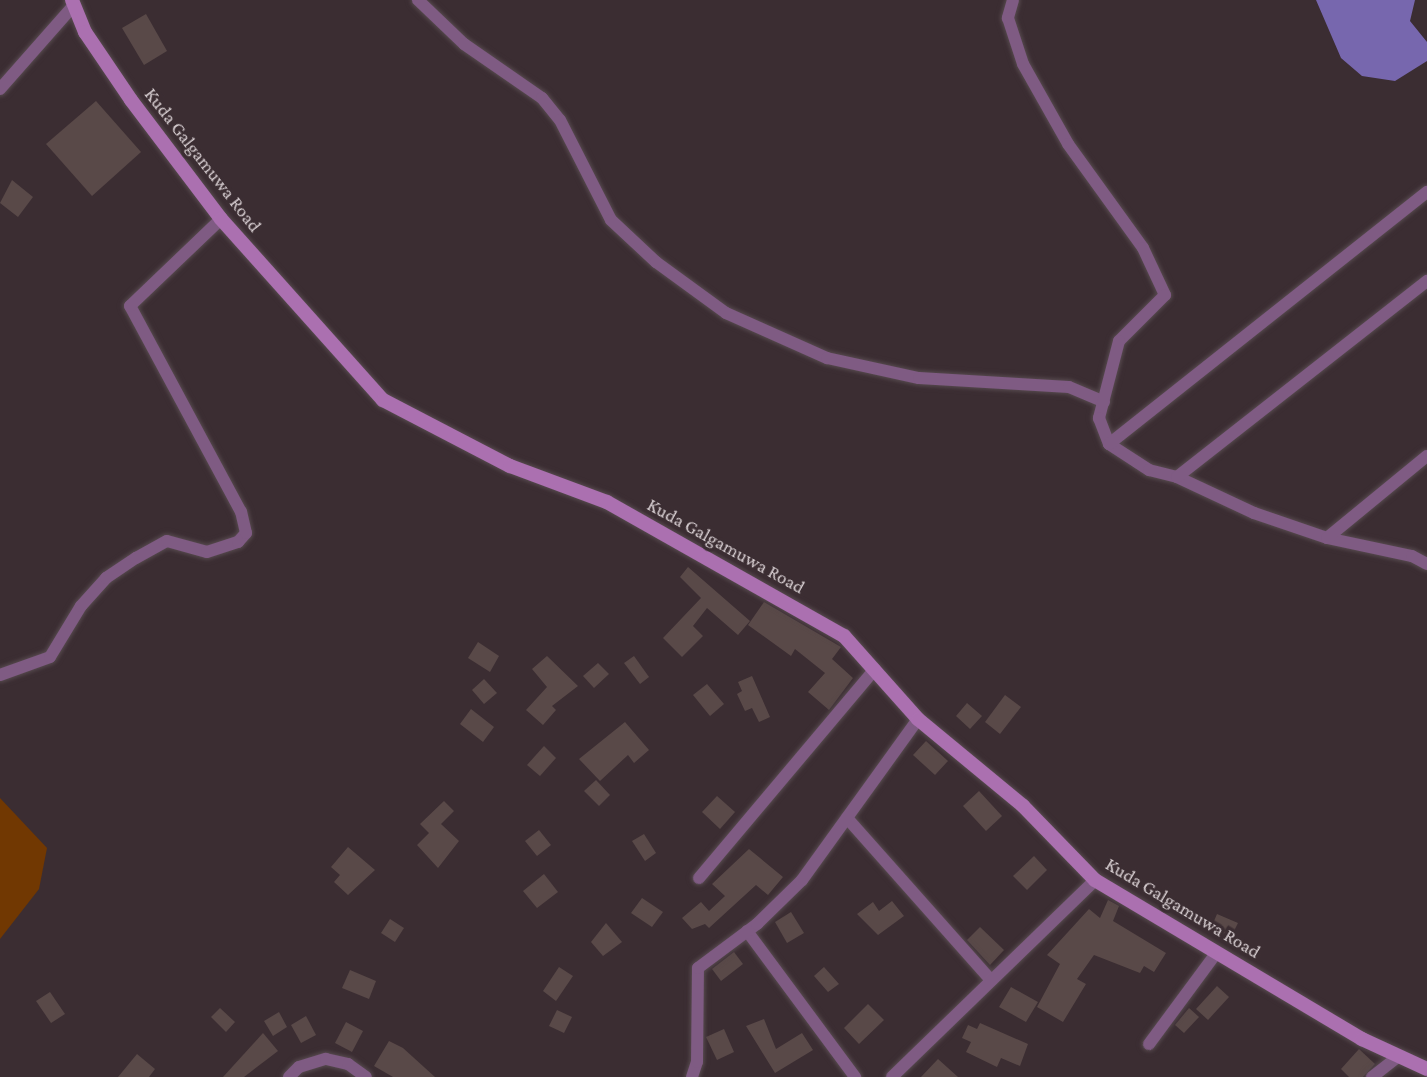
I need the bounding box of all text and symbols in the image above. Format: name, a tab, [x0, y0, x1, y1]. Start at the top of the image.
street label: Kuda Galgamuwa Road	[140, 83, 266, 237]
street label: Kuda Galgamuwa Road	[643, 493, 809, 599]
street label: Kuda Galgamuwa Road	[1101, 853, 1265, 963]

